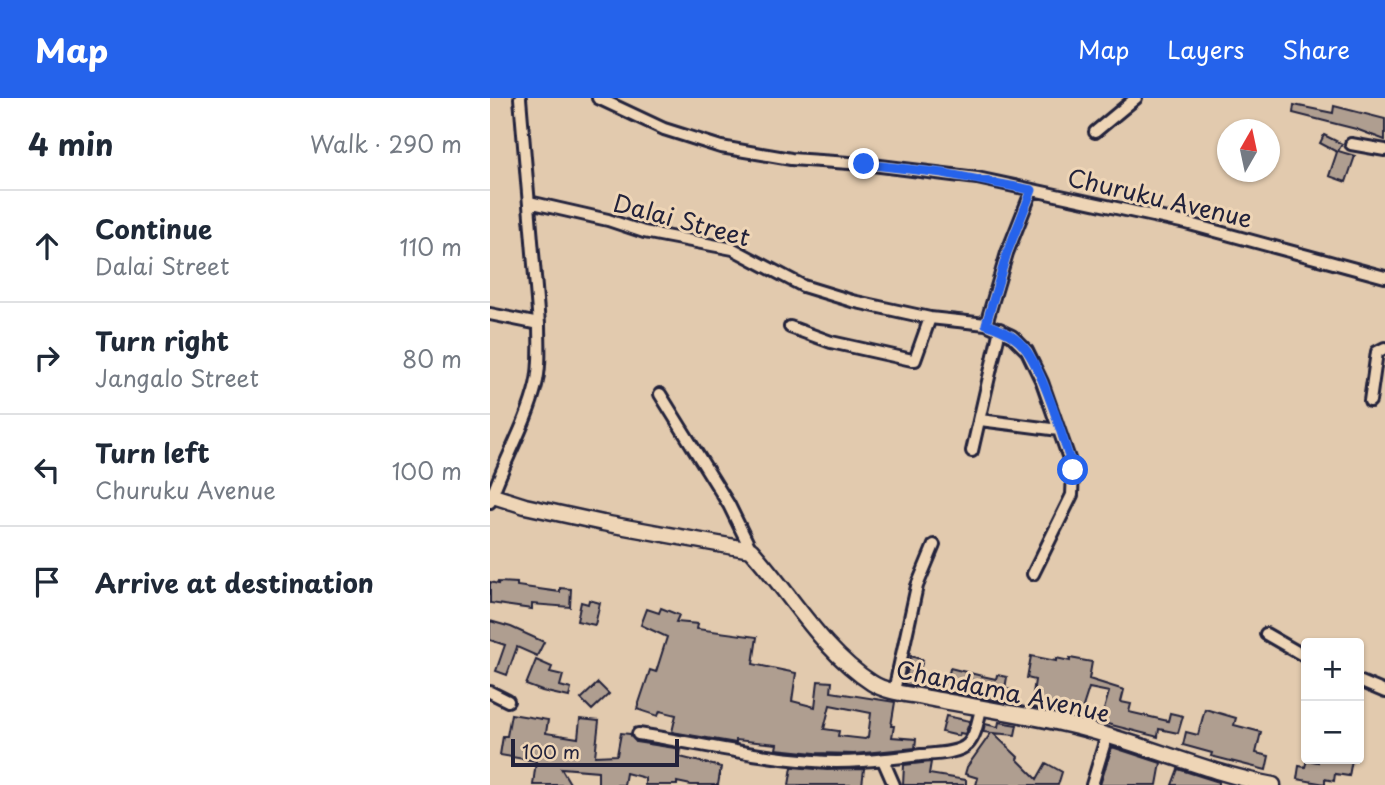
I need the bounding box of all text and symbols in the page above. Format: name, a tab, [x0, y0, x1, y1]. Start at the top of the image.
text: Map	[35, 24, 108, 74]
text: Map	[1078, 31, 1129, 67]
text: Layers	[1167, 31, 1244, 67]
text: Share	[1282, 31, 1350, 67]
north arrow	[1217, 119, 1280, 182]
text: 4 min	[28, 121, 114, 166]
text: Walk · 290 m	[310, 126, 462, 161]
route end	[848, 148, 879, 179]
street label: Churuku Avenue	[1064, 158, 1256, 236]
street label: Dalai Street	[610, 183, 755, 255]
text: Continue	[95, 209, 212, 248]
icon: ahead	[28, 227, 66, 265]
text: 110 m	[400, 229, 462, 264]
text: Dalai Street	[95, 248, 229, 283]
text: Turn right	[95, 321, 229, 360]
icon: right	[28, 339, 66, 377]
text: 80 m	[402, 341, 462, 376]
text: Jangalo Street	[95, 360, 259, 395]
text: Turn left	[95, 433, 210, 472]
icon: left	[28, 451, 66, 489]
text: 100 m	[392, 453, 462, 488]
route start	[1057, 454, 1088, 485]
text: Churuku Avenue	[95, 472, 276, 507]
icon: arrive	[28, 563, 66, 601]
text: Arrive at destination	[95, 563, 374, 602]
map controls	[1301, 638, 1364, 764]
button: +	[1301, 638, 1364, 701]
street label: Chandama Avenue	[893, 650, 1113, 730]
button: −	[1301, 701, 1364, 764]
scale bar	[511, 736, 679, 768]
text: 100 m	[522, 737, 580, 765]

